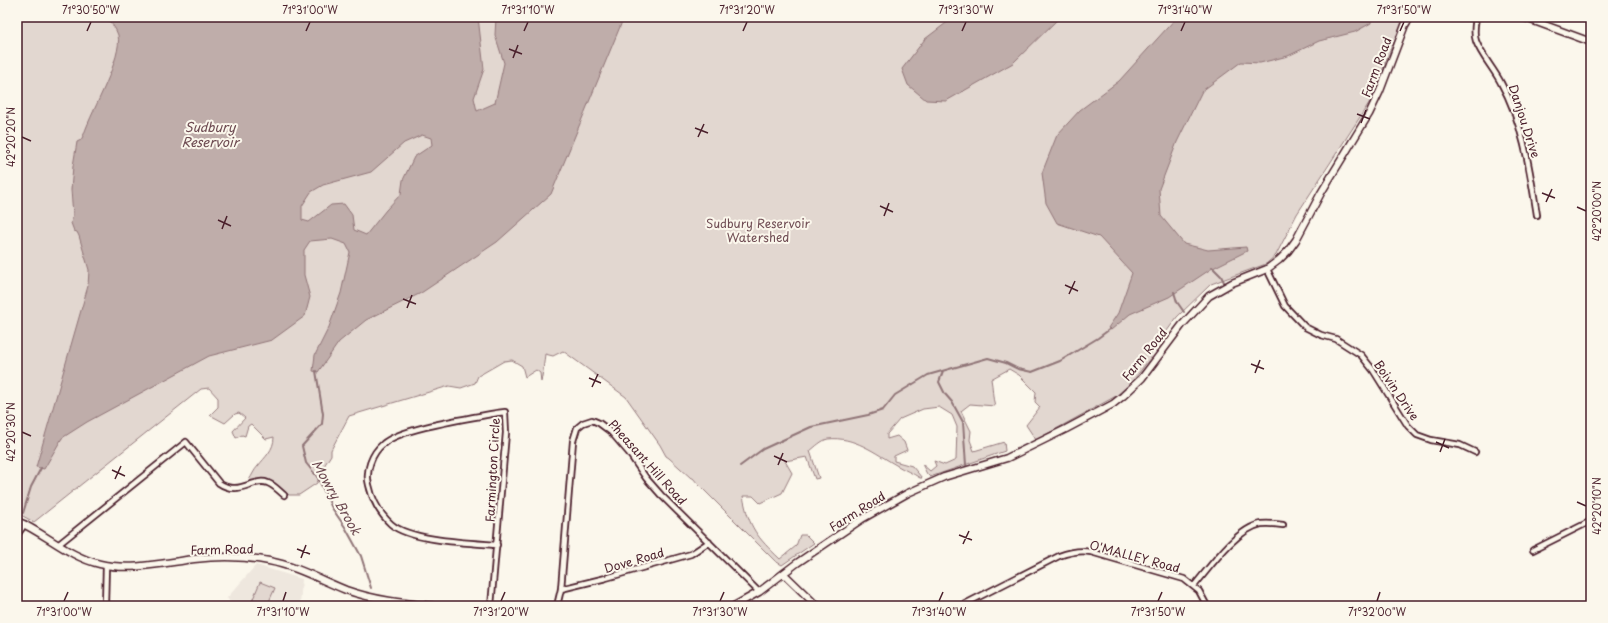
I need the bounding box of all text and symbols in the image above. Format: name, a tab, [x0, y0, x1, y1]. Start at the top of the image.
text: 71°30'50"W	[62, 2, 121, 17]
text: 71°31'00"W	[282, 2, 338, 17]
text: 71°31'10"W	[502, 2, 555, 17]
text: 71°31'20"W	[719, 2, 775, 17]
text: 71°31'30"W	[939, 2, 994, 17]
text: 71°31'40"W	[1158, 2, 1213, 17]
text: 71°31'50"W	[1377, 2, 1432, 17]
street label: Farm Road	[1356, 34, 1396, 100]
street label: Danjou Drive	[1505, 82, 1545, 160]
text: 42°20'20"N	[3, 107, 18, 167]
water label: Sudbury Reservoir	[181, 117, 241, 151]
text: 42°20'00"N	[1589, 181, 1604, 241]
park label: Sudbury Reservoir Watershed	[706, 214, 811, 246]
street label: Farm Road	[1117, 324, 1171, 384]
street label: Boivin Drive	[1370, 356, 1424, 424]
text: 42°20'30"N	[3, 402, 18, 462]
street label: Pheasant Hill Road	[605, 415, 691, 509]
street label: Farmington Circle	[480, 417, 504, 523]
water label: Mowry Brook	[308, 456, 367, 539]
text: 42°20'10"N	[1589, 477, 1604, 535]
street label: Farm Road	[825, 487, 889, 535]
street label: O'MALLEY Road	[1088, 535, 1182, 577]
street label: Farm Road	[190, 539, 254, 559]
street label: Dove Road	[602, 543, 666, 577]
text: 71°31'00"W	[36, 604, 92, 619]
text: 71°31'10"W	[257, 604, 310, 619]
text: 71°31'20"W	[473, 604, 529, 619]
text: 71°31'30"W	[693, 604, 748, 619]
text: 71°31'40"W	[912, 604, 967, 619]
text: 71°31'50"W	[1131, 604, 1186, 619]
text: 71°32'00"W	[1348, 604, 1407, 619]

